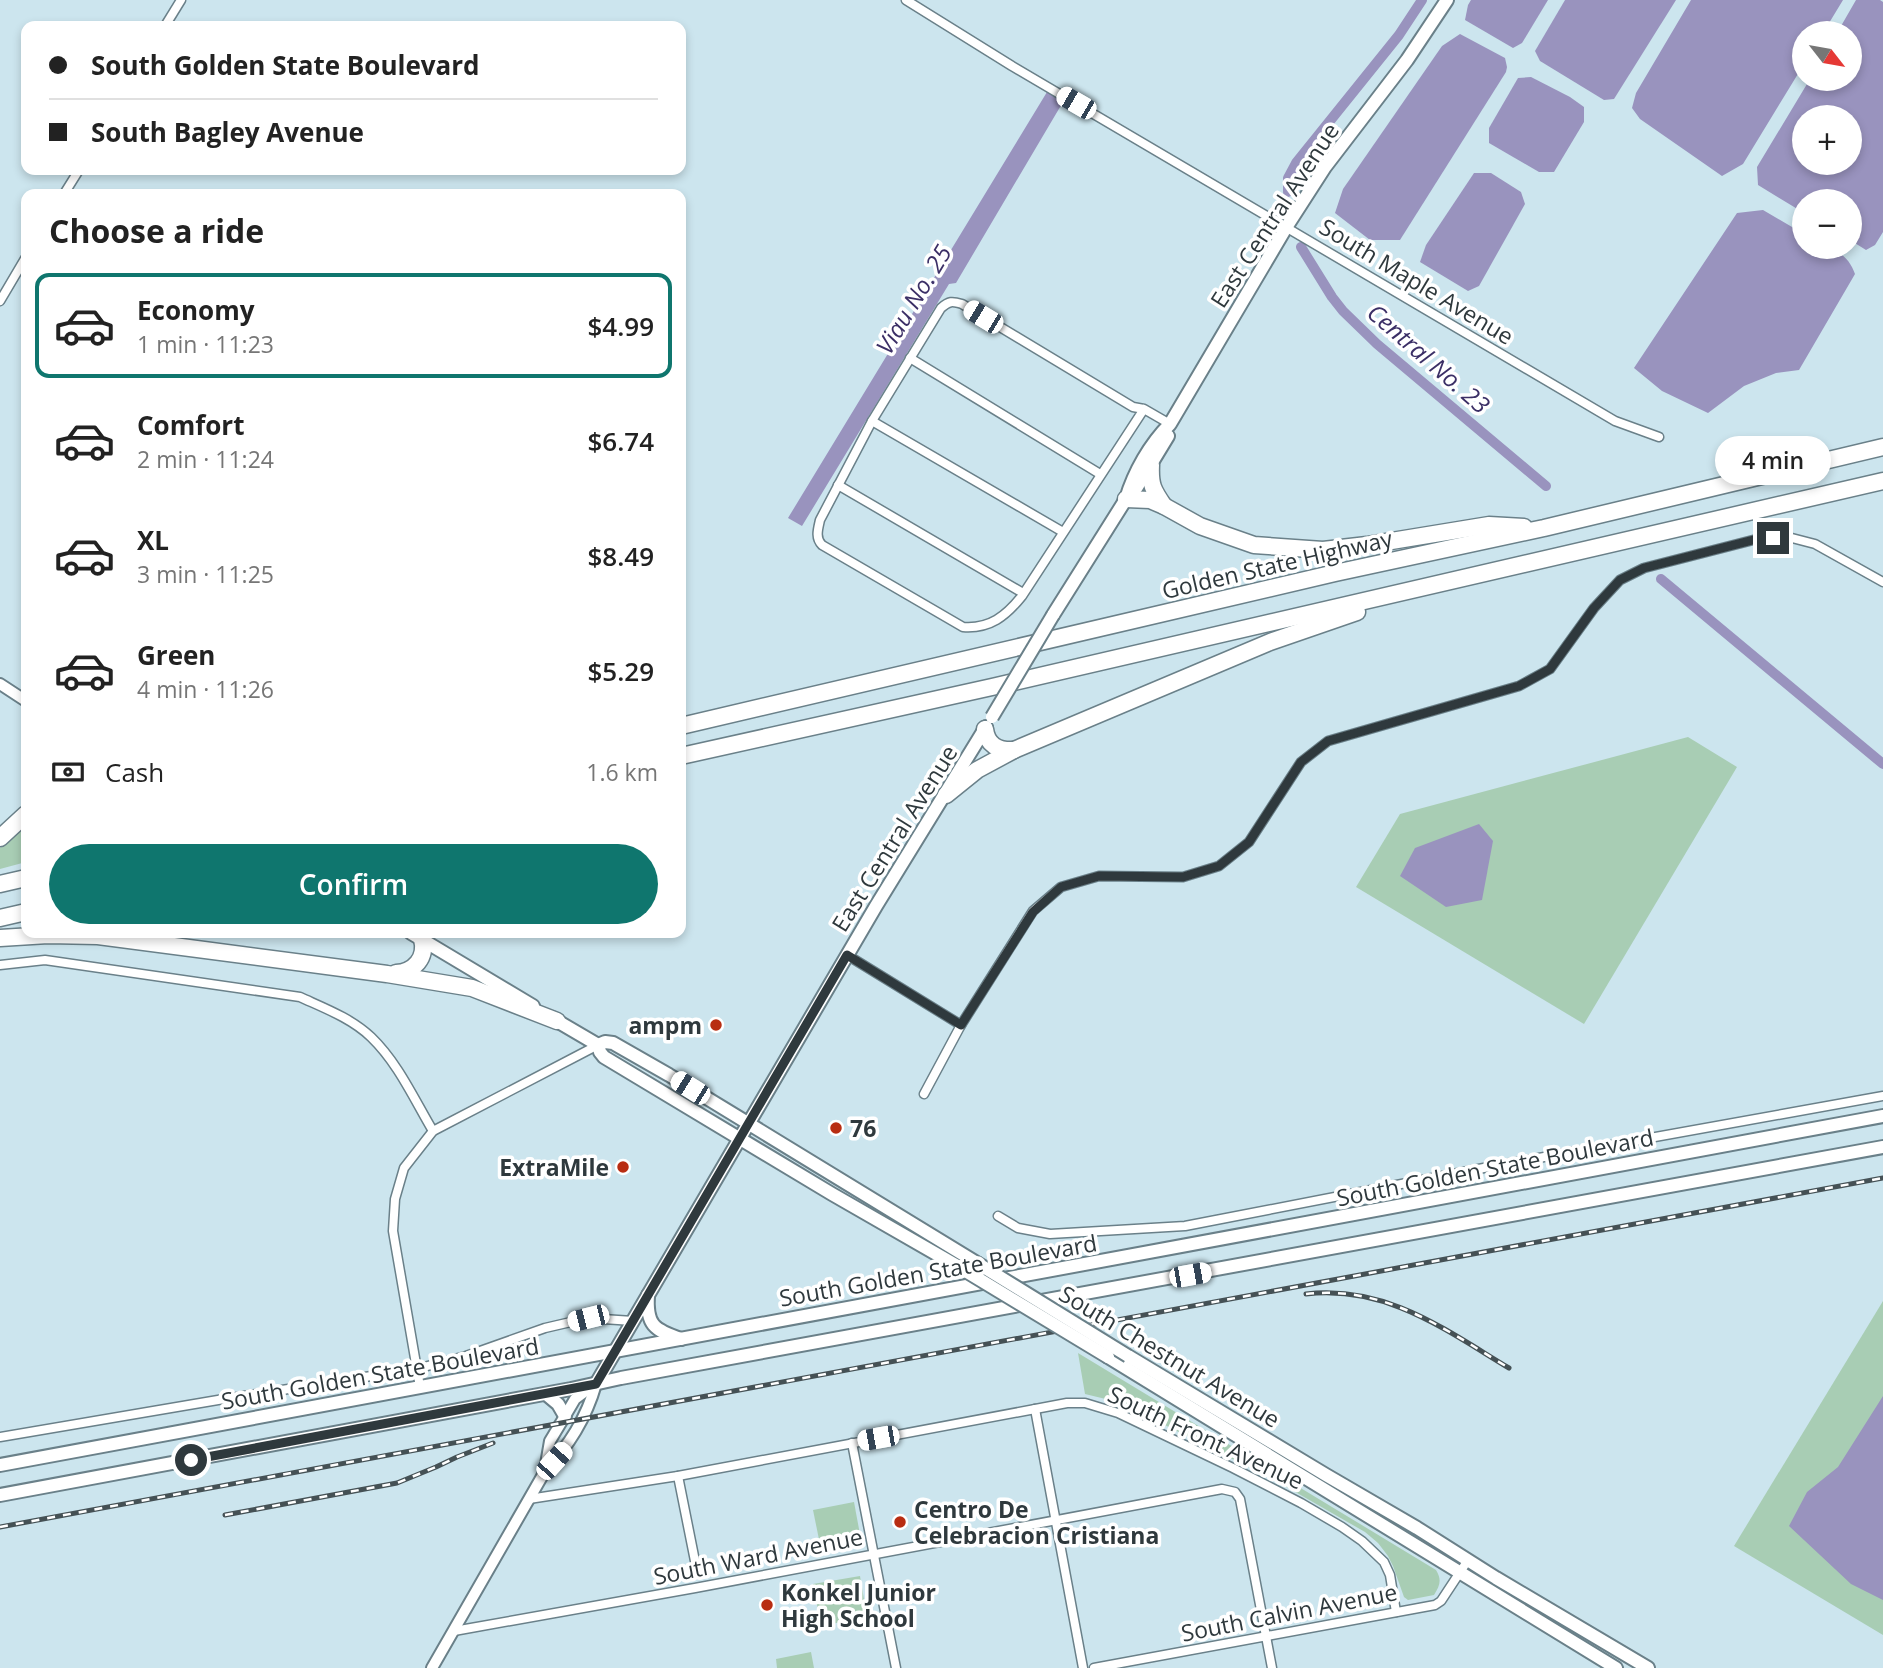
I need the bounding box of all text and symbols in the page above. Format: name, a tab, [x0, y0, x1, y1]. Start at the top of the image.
north arrow	[1792, 21, 1862, 91]
map controls	[1792, 21, 1862, 259]
text: South Golden State Boulevard	[91, 47, 480, 83]
car	[1053, 83, 1100, 123]
button: +	[1792, 105, 1862, 175]
text: South Bagley Avenue	[91, 114, 364, 150]
street label: East Central Avenue	[1202, 116, 1346, 314]
button: −	[1792, 189, 1862, 259]
text: Choose a ride	[49, 209, 264, 252]
street label: South Maple Avenue	[1314, 210, 1520, 352]
water label: Viau No. 25	[867, 238, 959, 360]
text: Economy	[137, 292, 255, 328]
icon: car	[53, 294, 116, 357]
water label: Central No. 23	[1361, 296, 1497, 420]
car	[960, 297, 1007, 337]
text: $4.99	[587, 308, 654, 344]
text: 1 min · 11:23	[137, 328, 274, 360]
text: Comfort	[137, 407, 244, 443]
icon: car	[53, 409, 116, 472]
text: $6.74	[587, 423, 654, 459]
callout: 4 min	[1715, 436, 1831, 486]
text: 2 min · 11:24	[137, 443, 274, 475]
text: 4 min	[1742, 444, 1804, 476]
text: XL	[137, 522, 169, 558]
street label: Golden State Highway	[1159, 522, 1396, 606]
route end	[1757, 522, 1789, 554]
icon: car	[53, 524, 116, 587]
text: $8.49	[587, 538, 654, 574]
text: 3 min · 11:25	[137, 558, 274, 590]
text: Green	[137, 637, 215, 673]
icon: car	[53, 639, 116, 702]
text: $5.29	[587, 653, 654, 689]
text: 4 min · 11:26	[137, 673, 274, 705]
street label: East Central Avenue	[824, 739, 964, 937]
icon: cash	[49, 753, 87, 791]
text: Cash	[105, 754, 164, 790]
text: 1.6 km	[586, 756, 658, 788]
button: Confirm	[49, 844, 658, 924]
place label: ampm	[628, 1009, 702, 1041]
marker: ampm	[708, 1017, 724, 1033]
car	[667, 1068, 714, 1108]
place label: 76	[850, 1112, 876, 1144]
marker: 76	[828, 1120, 844, 1136]
street label: South Golden State Boulevard	[1334, 1121, 1656, 1213]
place label: ExtraMile	[499, 1151, 609, 1183]
marker: ExtraMile	[615, 1159, 631, 1175]
street label: South Golden State Boulevard	[777, 1226, 1099, 1314]
car	[1168, 1261, 1213, 1289]
street label: South Chestnut Avenue	[1054, 1277, 1286, 1435]
car	[566, 1303, 611, 1333]
street label: South Golden State Boulevard	[219, 1329, 541, 1417]
street label: South Front Avenue	[1103, 1378, 1309, 1496]
car	[856, 1424, 901, 1452]
car	[533, 1438, 576, 1484]
route start	[175, 1444, 207, 1476]
place label: Centro De Celebracion Cristiana	[914, 1493, 1159, 1551]
marker: Centro De Celebracion Cristiana	[892, 1514, 908, 1530]
street label: South Ward Avenue	[651, 1520, 865, 1592]
street label: South Calvin Avenue	[1178, 1575, 1400, 1649]
place label: Konkel Junior High School	[781, 1576, 936, 1634]
marker: Konkel Junior High School	[759, 1597, 775, 1613]

